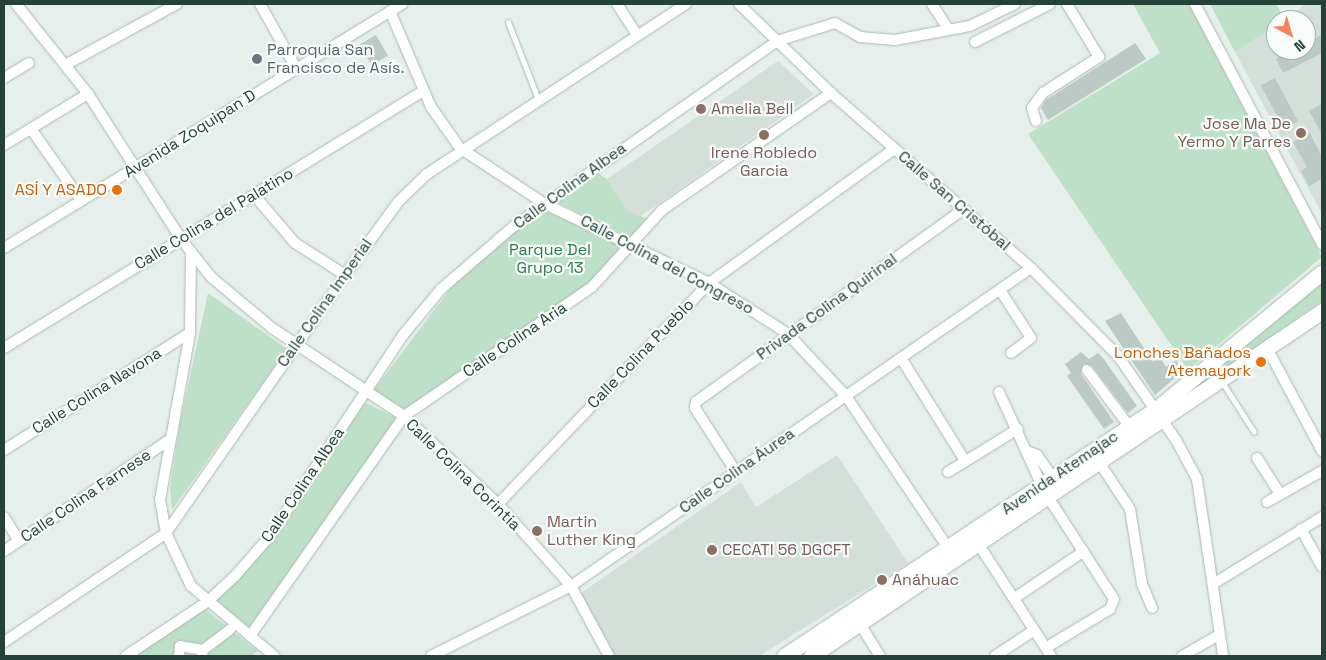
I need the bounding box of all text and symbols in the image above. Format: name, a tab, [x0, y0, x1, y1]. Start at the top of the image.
north arrow	[1266, 10, 1316, 60]
text: N	[1291, 36, 1309, 56]
place label: Parroquia San Francisco de Asís.	[267, 40, 405, 78]
marker: Parroquia San Francisco de Asís.	[251, 53, 263, 65]
street label: Avenida Zoquipan D	[121, 86, 259, 182]
place label: Amelia Bell	[711, 99, 793, 119]
marker: Amelia Bell	[695, 103, 707, 115]
place label: Jose Ma De Yermo Y Parres	[1177, 114, 1291, 152]
marker: Jose Ma De Yermo Y Parres	[1295, 127, 1307, 139]
marker: Irene Robledo Garcia	[758, 129, 770, 141]
street label: Calle Colina Albea	[510, 139, 630, 233]
place label: Irene Robledo Garcia	[711, 143, 817, 181]
street label: Calle San Cristóbal	[894, 147, 1014, 255]
street label: Calle Colina del Palatino	[131, 164, 297, 274]
place label: ASÍ Y ASADO	[14, 180, 107, 200]
marker: ASÍ Y ASADO	[111, 184, 123, 196]
street label: Calle Colina del Congreso	[577, 211, 757, 319]
street label: Calle Colina Imperial	[273, 235, 377, 371]
park label: Parque Del Grupo 13	[509, 240, 591, 278]
street label: Privada Colina Quirinal	[753, 250, 901, 364]
street label: Calle Colina Pueblo	[584, 295, 698, 413]
street label: Calle Colina Aria	[459, 298, 571, 382]
street label: Calle Colina Navona	[29, 343, 165, 439]
place label: Lonches Bañados Atemayork	[1114, 343, 1251, 381]
marker: Lonches Bañados Atemayork	[1255, 356, 1267, 368]
street label: Calle Colina Corintia	[402, 415, 524, 535]
street label: Calle Colina Albea	[257, 424, 349, 546]
street label: Calle Colina Áurea	[676, 424, 798, 518]
street label: Avenida Atemajac	[998, 427, 1122, 519]
street label: Calle Colina Farnese	[17, 445, 155, 547]
place label: Martin Luther King	[547, 512, 636, 550]
marker: Martin Luther King	[531, 525, 543, 537]
place label: CECATI 56 DGCFT	[722, 540, 851, 560]
marker: CECATI 56 DGCFT	[706, 544, 718, 556]
place label: Anáhuac	[892, 570, 959, 590]
marker: Anáhuac	[876, 574, 888, 586]

